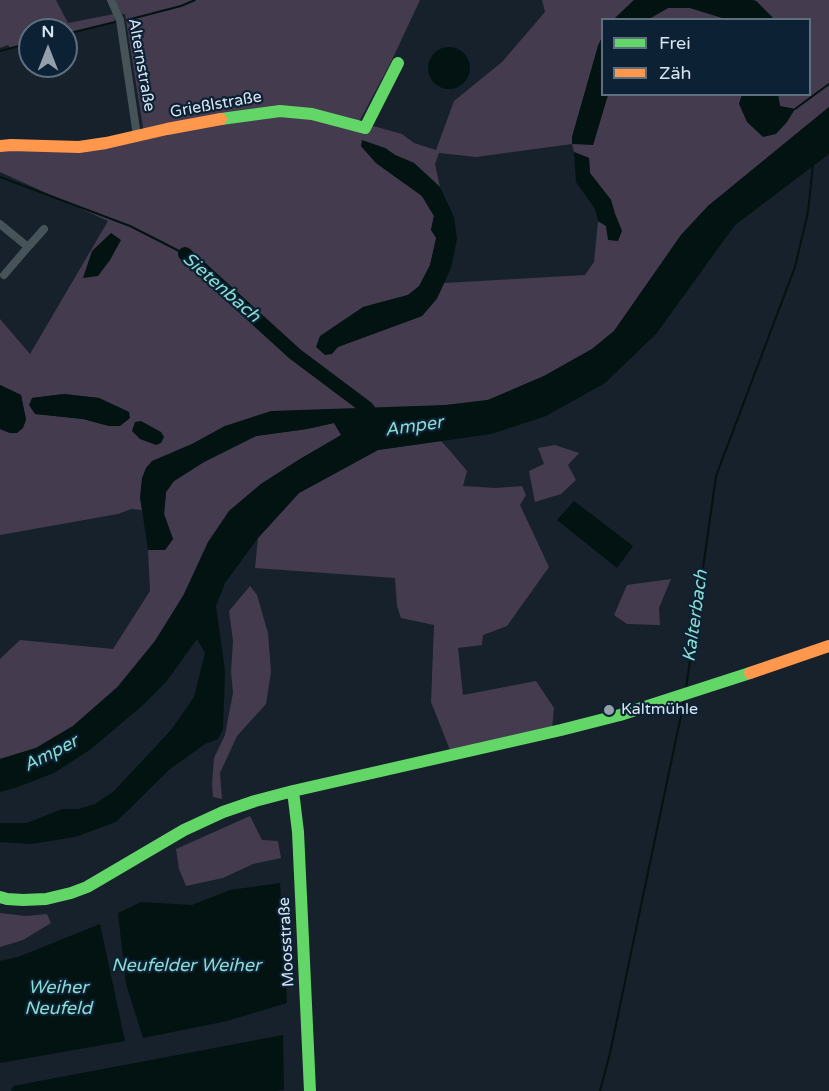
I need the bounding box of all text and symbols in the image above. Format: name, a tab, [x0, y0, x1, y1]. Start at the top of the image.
street label: Alternstraße	[123, 17, 159, 113]
north arrow	[18, 18, 78, 78]
legend	[601, 18, 811, 96]
text: N	[42, 22, 54, 42]
text: Frei	[659, 32, 691, 54]
text: Zäh	[659, 62, 692, 84]
street label: Grießlstraße	[169, 88, 263, 122]
water label: Sietenbach	[178, 249, 264, 327]
water label: Amper	[384, 412, 444, 442]
water label: Kalterbach	[679, 569, 713, 663]
place label: Kaltmühle	[621, 700, 698, 720]
marker: Kaltmühle	[602, 703, 616, 717]
water label: Amper	[20, 731, 82, 777]
street label: Moosstraße	[275, 897, 299, 987]
water label: Neufelder Weiher	[111, 955, 261, 977]
water label: Weiher Neufeld	[24, 977, 92, 1020]

